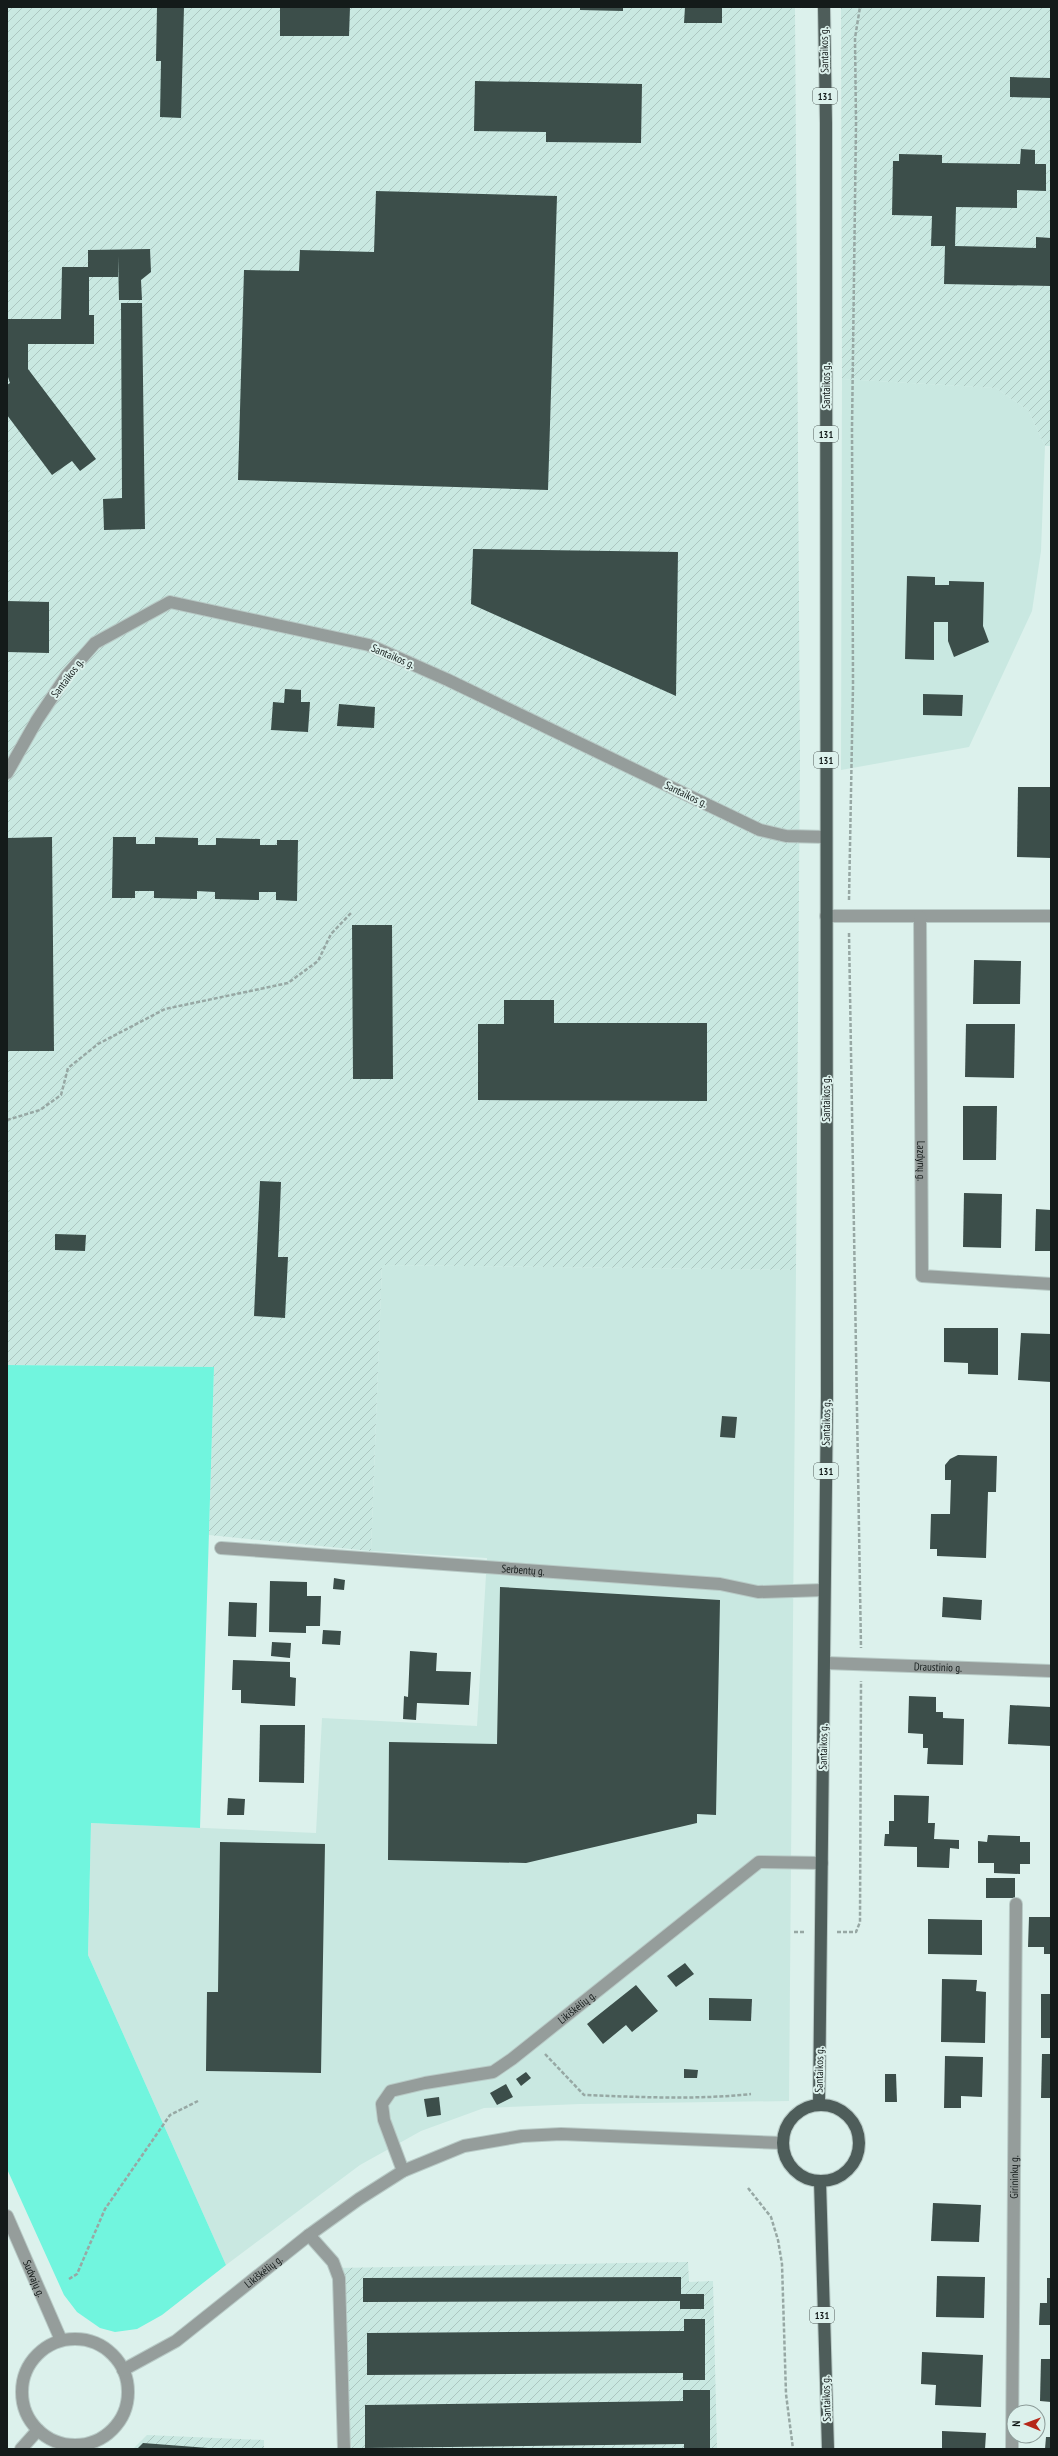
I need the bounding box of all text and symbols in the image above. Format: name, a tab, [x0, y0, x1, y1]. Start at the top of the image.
street label: Santaikos g.	[817, 27, 831, 73]
road number: 131	[813, 88, 837, 104]
street label: Santaikos g.	[819, 363, 833, 409]
road number: 131	[814, 426, 838, 442]
street label: Santaikos g.	[369, 641, 417, 671]
street label: Santaikos g.	[48, 656, 86, 700]
road number: 131	[814, 752, 838, 768]
street label: Santaikos g.	[663, 778, 710, 810]
street label: Santaikos g.	[819, 1076, 833, 1122]
street label: Lazdynų g.	[914, 1141, 928, 1181]
street label: Santaikos g.	[819, 1400, 833, 1446]
road number: 131	[814, 1463, 838, 1479]
street label: Serbentų g.	[501, 1561, 545, 1578]
street label: Draustinio g.	[914, 1659, 962, 1675]
street label: Santaikos g.	[816, 1724, 830, 1770]
street label: Likiškėlių g.	[555, 1988, 599, 2027]
street label: Santaikos g.	[812, 2047, 826, 2093]
street label: Girininkų g.	[1007, 2155, 1021, 2199]
street label: Likiškėlių g.	[241, 2252, 285, 2291]
street label: Sudvajų g.	[20, 2258, 48, 2299]
road number: 131	[810, 2307, 834, 2323]
street label: Santaikos g.	[818, 2376, 834, 2422]
north arrow	[1006, 2404, 1046, 2444]
text: N	[1009, 2421, 1023, 2427]

